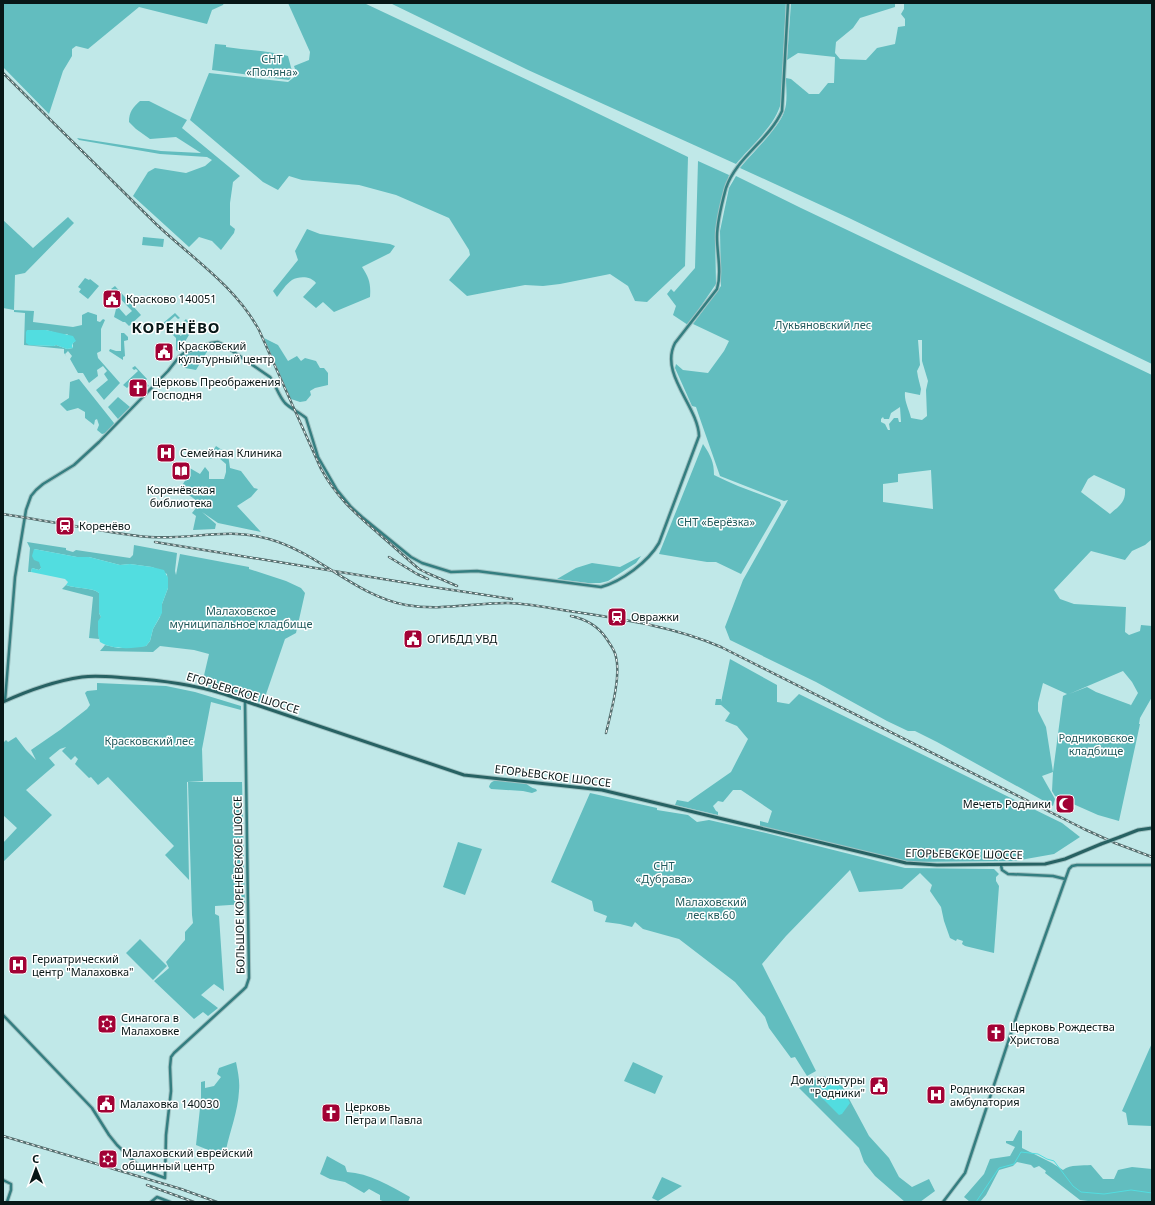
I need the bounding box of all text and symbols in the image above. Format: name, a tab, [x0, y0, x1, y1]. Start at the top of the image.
park label: СНТ «Поляна»	[246, 51, 298, 79]
public building icon: Красково 140051	[101, 288, 123, 310]
place label: Красково 140051	[126, 291, 217, 306]
district label: КОРЕНЁВО	[131, 317, 221, 337]
park label: Лукьяновский лес	[775, 317, 871, 332]
place label: Красковский культурный центр	[178, 338, 275, 366]
public building icon: Красковский культурный центр	[153, 341, 175, 363]
place label: Церковь Преображения Господня	[152, 374, 281, 402]
church icon: Церковь Преображения Господня	[127, 377, 149, 399]
hospital icon: Семейная Клиника	[155, 442, 177, 464]
place label: Семейная Клиника	[180, 445, 282, 460]
library icon: Коренёвская библиотека	[170, 460, 192, 482]
place label: Коренёвская библиотека	[147, 482, 215, 510]
park label: СНТ «Берёзка»	[677, 514, 755, 529]
station icon: Коренёво	[54, 515, 76, 537]
place label: Коренёво	[79, 518, 131, 533]
park label: Малаховское муниципальное кладбище	[169, 603, 313, 631]
station icon: Овражки	[606, 606, 628, 628]
place label: Овражки	[631, 609, 679, 624]
public building icon: ОГИБДД УВД	[402, 628, 424, 650]
place label: ОГИБДД УВД	[427, 631, 497, 646]
street label: ЕГОРЬЕВСКОЕ ШОССЕ	[185, 668, 301, 717]
park label: Родниковское кладбище	[1058, 730, 1134, 758]
park label: Красковский лес	[104, 733, 194, 748]
street label: ЕГОРЬЕВСКОЕ ШОССЕ	[494, 761, 612, 790]
mosque icon: Мечеть Родники	[1054, 793, 1076, 815]
street label: БОЛЬШОЕ КОРЕНЁВСКОЕ ШОССЕ	[229, 796, 248, 974]
place label: Мечеть Родники	[963, 796, 1051, 811]
street label: ЕГОРЬЕВСКОЕ ШОССЕ	[905, 845, 1023, 862]
park label: СНТ «Дубрава»	[636, 858, 693, 886]
park label: Малаховский лес кв.60	[675, 894, 747, 922]
place label: Гериатрический центр "Малаховка"	[32, 951, 133, 979]
hospital icon: Гериатрический центр "Малаховка"	[7, 954, 29, 976]
place label: Синагога в Малаховке	[121, 1010, 179, 1038]
synagogue icon: Синагога в Малаховке	[96, 1013, 118, 1035]
place label: Церковь Рождества Христова	[1010, 1019, 1115, 1047]
church icon: Церковь Рождества Христова	[985, 1022, 1007, 1044]
place label: Дом культуры "Родники"	[791, 1072, 865, 1100]
public building icon: Дом культуры "Родники"	[868, 1075, 890, 1097]
place label: Родниковская амбулатория	[950, 1081, 1025, 1109]
hospital icon: Родниковская амбулатория	[925, 1084, 947, 1106]
public building icon: Малаховка 140030	[95, 1093, 117, 1115]
place label: Малаховка 140030	[120, 1096, 219, 1111]
place label: Церковь Петра и Павла	[345, 1099, 422, 1127]
church icon: Церковь Петра и Павла	[320, 1102, 342, 1124]
place label: Малаховский еврейский общинный центр	[122, 1145, 253, 1173]
synagogue icon: Малаховский еврейский общинный центр	[97, 1148, 119, 1170]
north arrow	[16, 1149, 56, 1189]
text: С	[32, 1151, 40, 1166]

